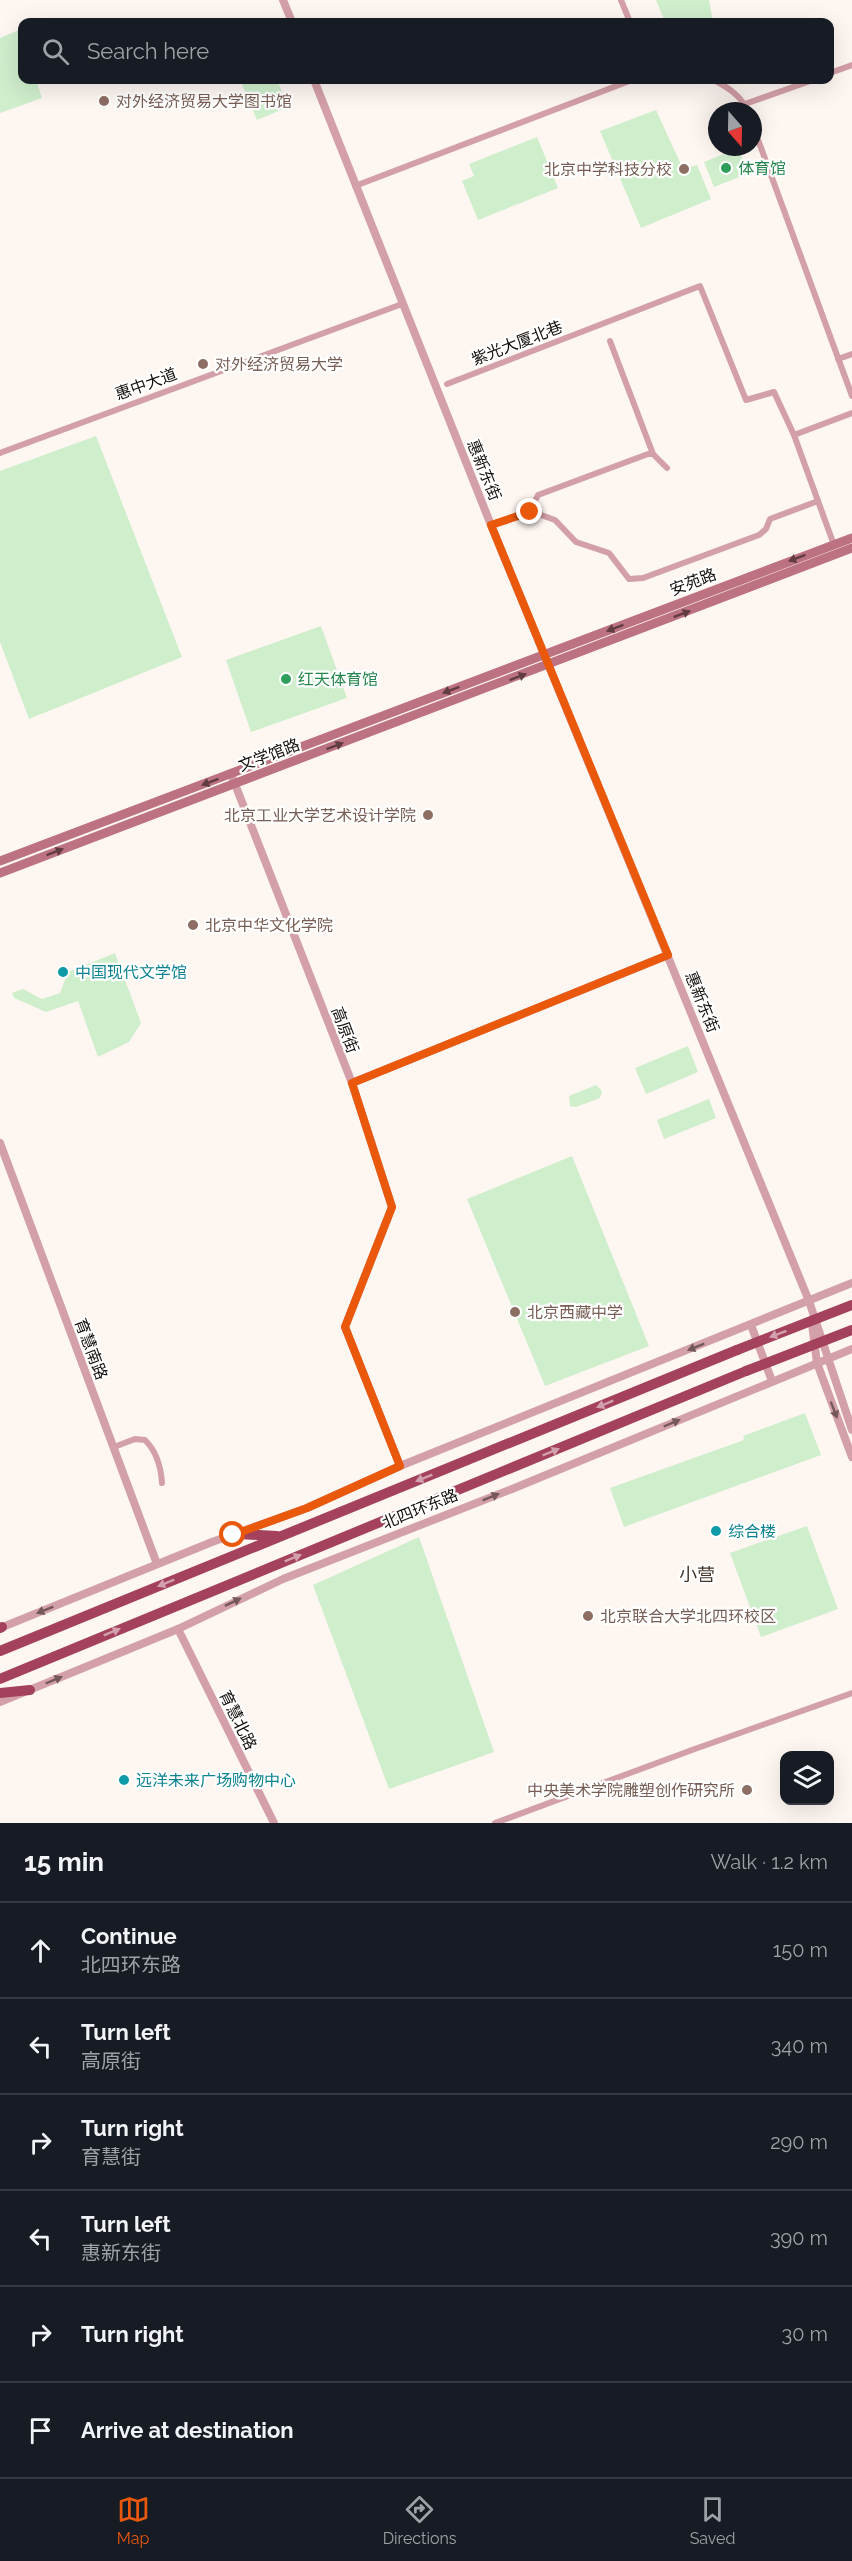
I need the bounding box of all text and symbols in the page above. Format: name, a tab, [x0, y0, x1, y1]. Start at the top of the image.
search box	[18, 18, 834, 84]
icon: search	[39, 35, 72, 68]
text: Search here	[87, 38, 209, 64]
place label: 对外经济贸易大学图书馆	[116, 92, 292, 111]
marker: 对外经济贸易大学图书馆	[97, 94, 111, 108]
north arrow	[708, 102, 762, 156]
place label: 体育馆	[738, 159, 786, 178]
place label: 北京中学科技分校	[544, 160, 672, 179]
marker: 体育馆	[719, 161, 733, 175]
marker: 北京中学科技分校	[677, 162, 691, 176]
street label: 紫光大厦北巷	[469, 317, 565, 369]
place label: 对外经济贸易大学	[215, 355, 343, 374]
marker: 对外经济贸易大学	[196, 357, 210, 371]
street label: 惠中大道	[113, 364, 179, 404]
street label: 惠新东街	[463, 437, 505, 503]
route end	[516, 498, 542, 524]
one-way arrow	[788, 554, 806, 564]
street label: 安苑路	[667, 565, 719, 599]
one-way arrow	[673, 609, 691, 618]
one-way arrow	[606, 624, 624, 633]
place label: 红天体育馆	[298, 670, 378, 689]
marker: 红天体育馆	[279, 672, 293, 686]
one-way arrow	[509, 672, 527, 682]
one-way arrow	[442, 686, 460, 695]
street label: 文学馆路	[236, 735, 302, 775]
one-way arrow	[327, 741, 345, 751]
one-way arrow	[200, 777, 218, 787]
place label: 北京工业大学艺术设计学院	[224, 806, 416, 825]
marker: 北京工业大学艺术设计学院	[421, 808, 435, 822]
one-way arrow	[46, 847, 64, 857]
place label: 北京中华文化学院	[205, 916, 333, 935]
marker: 北京中华文化学院	[186, 918, 200, 932]
place label: 中国现代文学馆	[75, 963, 187, 982]
marker: 中国现代文学馆	[56, 965, 70, 979]
street label: 惠新东街	[681, 969, 723, 1035]
street label: 高原街	[328, 1004, 362, 1056]
place label: 北京西藏中学	[527, 1303, 623, 1322]
marker: 北京西藏中学	[508, 1305, 522, 1319]
street label: 育慧南路	[71, 1316, 111, 1382]
one-way arrow	[769, 1330, 787, 1339]
one-way arrow	[687, 1342, 705, 1352]
one-way arrow	[595, 1399, 613, 1409]
one-way arrow	[830, 1401, 840, 1419]
one-way arrow	[663, 1418, 681, 1428]
one-way arrow	[542, 1447, 560, 1457]
one-way arrow	[415, 1474, 433, 1483]
street label: 北四环东路	[379, 1485, 461, 1533]
one-way arrow	[482, 1492, 500, 1501]
route start	[219, 1521, 245, 1547]
place label: 综合楼	[728, 1522, 776, 1541]
marker: 综合楼	[709, 1524, 723, 1538]
one-way arrow	[284, 1553, 302, 1563]
district label: 小营	[679, 1564, 715, 1585]
one-way arrow	[157, 1579, 175, 1588]
one-way arrow	[224, 1597, 241, 1606]
one-way arrow	[35, 1605, 53, 1615]
place label: 北京联合大学北四环校区	[600, 1607, 776, 1626]
marker: 北京联合大学北四环校区	[581, 1609, 595, 1623]
one-way arrow	[104, 1627, 122, 1637]
one-way arrow	[46, 1675, 64, 1685]
street label: 育慧北路	[215, 1687, 261, 1753]
map controls	[780, 1751, 834, 1805]
button: layers	[780, 1751, 834, 1805]
place label: 远洋未来广场购物中心	[136, 1771, 296, 1790]
marker: 远洋未来广场购物中心	[117, 1773, 131, 1787]
place label: 中央美术学院雕塑创作研究所	[527, 1781, 735, 1800]
marker: 中央美术学院雕塑创作研究所	[740, 1783, 754, 1797]
text: 15 min	[24, 1847, 104, 1877]
text: Walk · 1.2 km	[710, 1850, 828, 1874]
text: Continue	[81, 1923, 177, 1949]
icon: ahead	[24, 1934, 57, 1967]
text: 150 m	[773, 1938, 828, 1962]
text: 北四环东路	[81, 1953, 181, 1977]
text: Turn left	[81, 2019, 171, 2045]
icon: left	[24, 2030, 57, 2063]
text: 340 m	[771, 2034, 828, 2058]
text: 高原街	[81, 2049, 141, 2073]
text: Turn right	[81, 2115, 184, 2141]
icon: right	[24, 2126, 57, 2159]
text: 290 m	[770, 2130, 828, 2154]
text: 育慧街	[81, 2145, 141, 2169]
text: Turn left	[81, 2211, 171, 2237]
icon: left	[24, 2222, 57, 2255]
text: 390 m	[770, 2226, 828, 2250]
text: 惠新东街	[81, 2241, 161, 2265]
icon: right	[24, 2318, 57, 2351]
text: Turn right	[81, 2321, 184, 2347]
text: 30 m	[782, 2322, 828, 2346]
icon: arrive	[24, 2414, 57, 2447]
text: Arrive at destination	[81, 2417, 294, 2443]
tab: Map	[117, 2493, 150, 2548]
tab: Directions	[383, 2493, 457, 2548]
tab: Saved	[690, 2493, 735, 2548]

